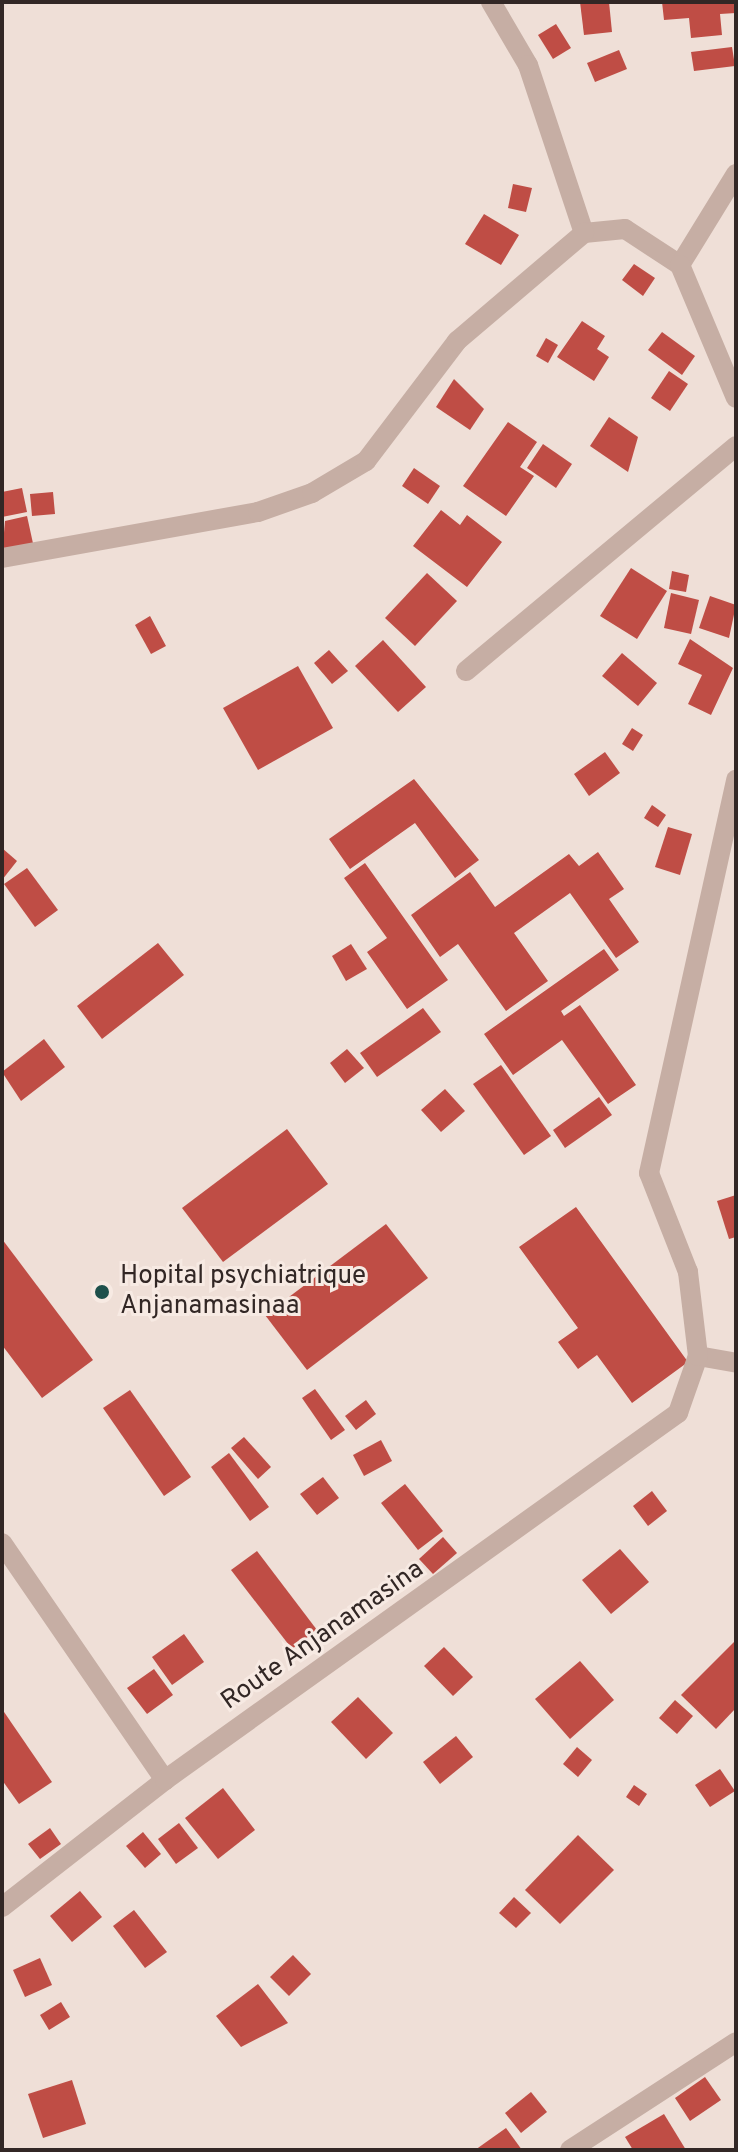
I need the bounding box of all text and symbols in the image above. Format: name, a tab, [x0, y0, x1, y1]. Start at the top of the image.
place label: Hopital psychiatrique Anjanamasinaa	[120, 1261, 366, 1322]
marker: Hopital psychiatrique Anjanamasinaa	[91, 1281, 113, 1303]
street label: Route Anjanamasina	[215, 1554, 431, 1718]

